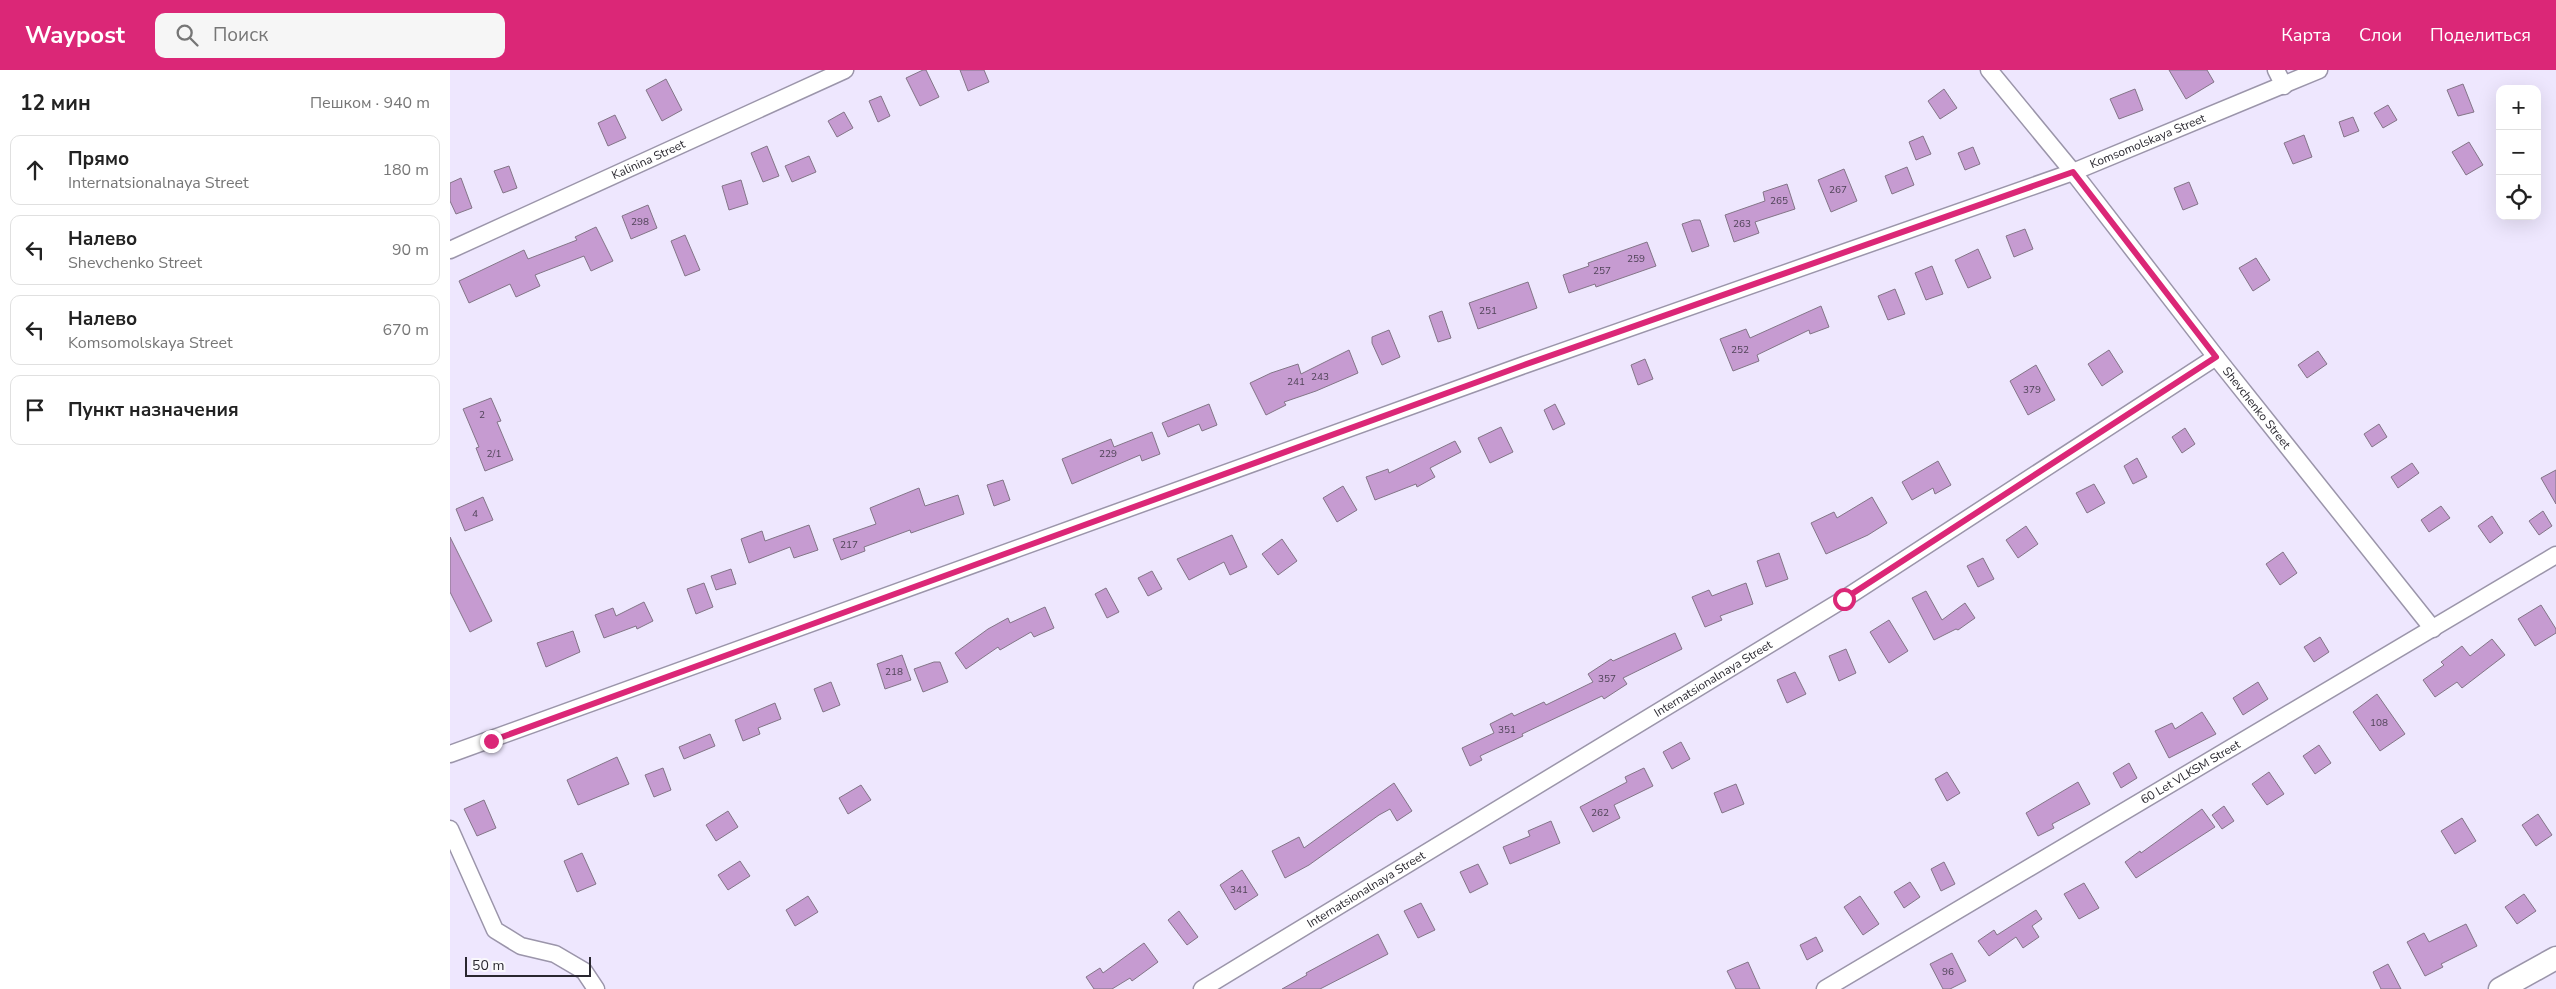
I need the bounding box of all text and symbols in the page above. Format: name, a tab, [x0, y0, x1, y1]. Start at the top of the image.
search box	[155, 13, 505, 58]
text: Waypost	[25, 19, 125, 51]
icon: search	[173, 21, 201, 49]
text: Поиск	[213, 22, 268, 48]
text: Карта	[2281, 23, 2331, 47]
text: Слои	[2359, 23, 2402, 47]
text: Поделиться	[2430, 23, 2531, 47]
map controls	[2496, 85, 2541, 220]
button: +	[2496, 85, 2541, 130]
text: 12 мин	[20, 89, 91, 117]
text: Пешком · 940 m	[310, 92, 430, 114]
street label: Komsomolskaya Street	[2087, 110, 2209, 172]
button: −	[2496, 130, 2541, 175]
street label: Kalinina Street	[609, 136, 688, 183]
text: Прямо	[68, 146, 129, 172]
icon: ahead	[21, 156, 49, 184]
text: 180 m	[382, 159, 429, 181]
text: Internatsionalnaya Street	[68, 172, 249, 194]
button: locate	[2496, 175, 2541, 220]
house number: 267	[1829, 183, 1847, 197]
house number: 265	[1770, 194, 1788, 208]
house number: 298	[631, 215, 649, 229]
house number: 263	[1733, 217, 1751, 231]
text: Налево	[68, 226, 137, 252]
icon: left	[21, 236, 49, 264]
text: 90 m	[392, 239, 429, 261]
text: Shevchenko Street	[68, 252, 202, 274]
house number: 259	[1627, 252, 1645, 266]
house number: 257	[1593, 264, 1611, 278]
house number: 251	[1479, 304, 1497, 318]
text: Налево	[68, 306, 137, 332]
icon: left	[21, 316, 49, 344]
text: 670 m	[382, 319, 429, 341]
text: Komsomolskaya Street	[68, 332, 233, 354]
house number: 252	[1731, 343, 1749, 357]
street label: Shevchenko Street	[2219, 364, 2295, 453]
house number: 243	[1311, 370, 1329, 384]
house number: 241	[1287, 375, 1305, 389]
house number: 379	[2023, 383, 2041, 397]
icon: arrive	[21, 396, 49, 424]
text: Пункт назначения	[68, 397, 239, 423]
house number: 2	[479, 408, 485, 422]
house number: 2/1	[487, 447, 501, 461]
house number: 229	[1099, 447, 1117, 461]
house number: 4	[472, 507, 478, 521]
house number: 217	[840, 538, 858, 552]
route start	[1833, 588, 1856, 611]
street label: Internatsionalnaya Street	[1651, 636, 1776, 721]
house number: 218	[885, 665, 903, 679]
house number: 357	[1598, 672, 1616, 686]
house number: 108	[2370, 716, 2388, 730]
house number: 351	[1498, 723, 1516, 737]
route end	[480, 730, 503, 753]
street label: 60 Let VLKSM Street	[2138, 736, 2244, 808]
house number: 262	[1591, 806, 1609, 820]
street label: Internatsionalnaya Street	[1304, 847, 1429, 931]
house number: 341	[1230, 883, 1248, 897]
scale bar	[465, 954, 591, 977]
text: 50 m	[472, 956, 504, 975]
house number: 96	[1942, 965, 1954, 979]

